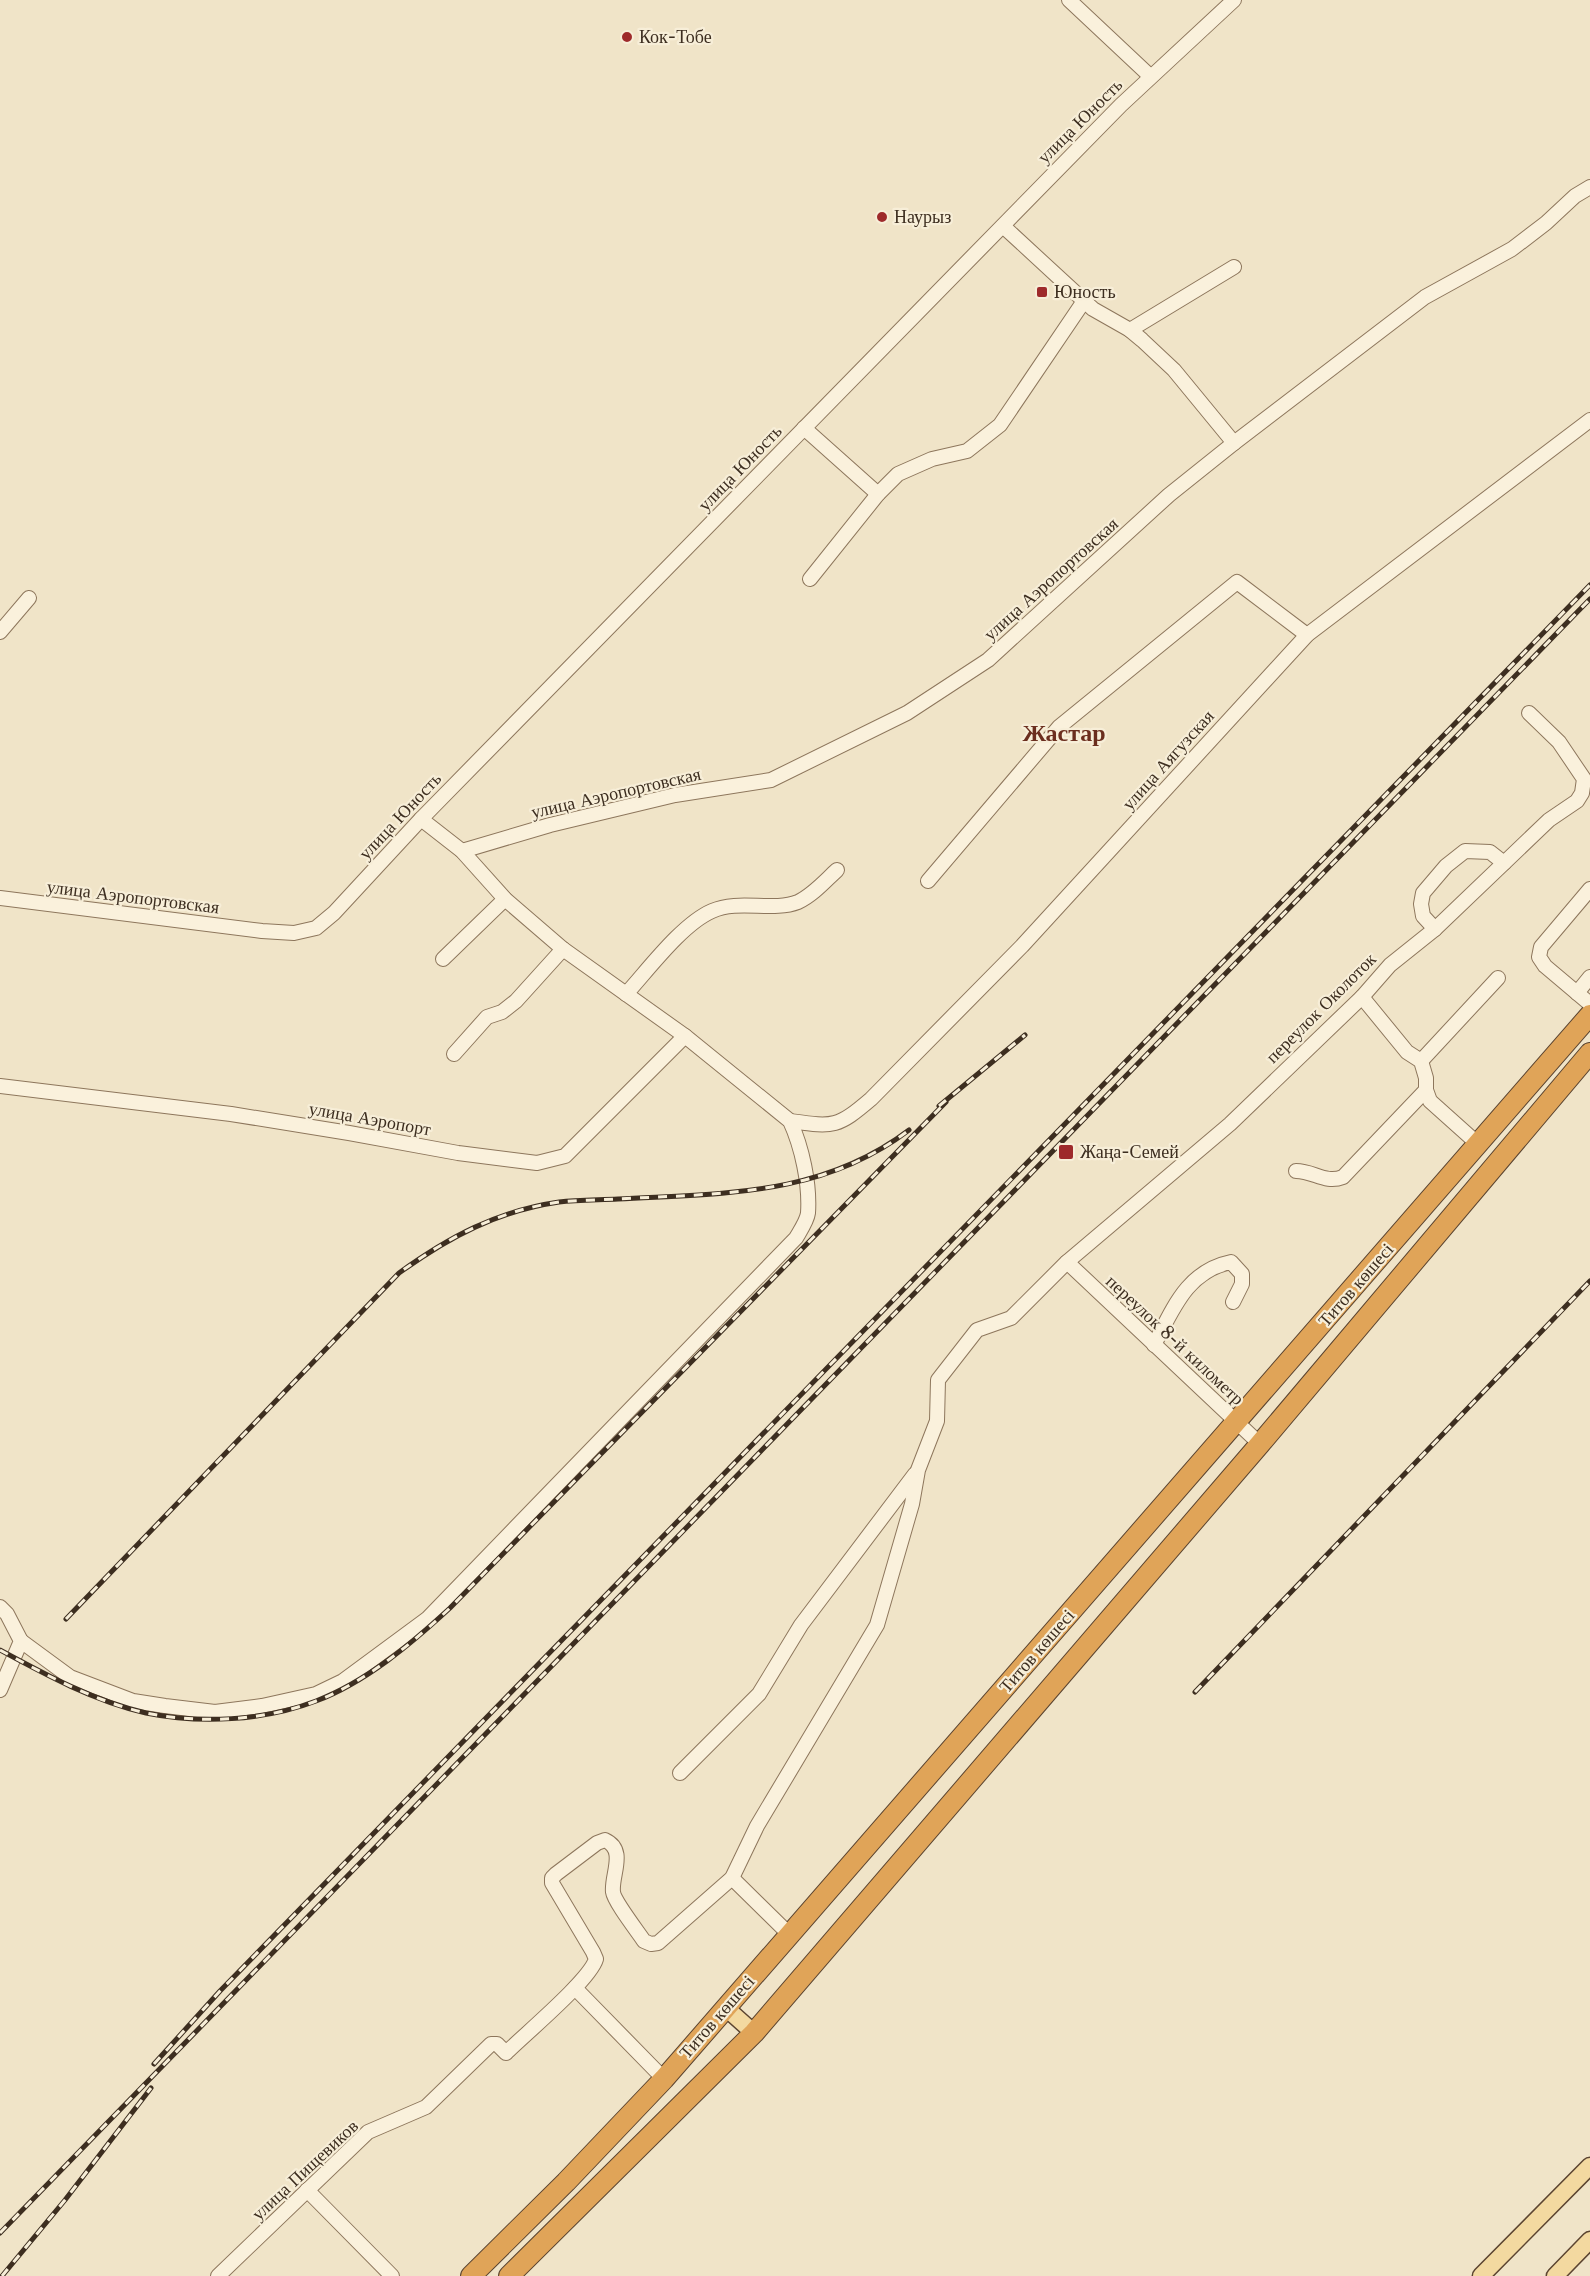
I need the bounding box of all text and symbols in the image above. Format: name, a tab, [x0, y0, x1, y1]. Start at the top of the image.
place label: Кок-Тобе	[639, 26, 712, 48]
marker: Кок-Тобе	[620, 30, 634, 44]
street label: улица Юность	[1033, 74, 1127, 168]
place label: Наурыз	[894, 206, 951, 228]
marker: Наурыз	[875, 210, 889, 224]
place label: Юность	[1054, 281, 1116, 303]
marker: Юность	[1035, 285, 1049, 299]
street label: улица Юность	[693, 420, 787, 516]
street label: улица Аэропортовская	[979, 513, 1123, 645]
street label: улица Аягузская	[1117, 705, 1219, 815]
district label: Жастар	[1022, 718, 1106, 747]
street label: улица Аэропортовская	[529, 763, 703, 823]
street label: улица Юность	[354, 768, 446, 864]
street label: улица Аэропортовская	[46, 876, 220, 918]
street label: переулок Околоток	[1261, 948, 1381, 1068]
street label: улица Аэропорт	[307, 1097, 433, 1141]
place label: Жаңа-Семей	[1080, 1141, 1179, 1163]
marker: Жаңа-Семей	[1057, 1143, 1075, 1161]
street label: Титов көшесі	[1314, 1239, 1398, 1331]
street label: переулок 8-й километр	[1101, 1270, 1249, 1410]
street label: Титов көшесі	[995, 1605, 1079, 1697]
street label: Титов көшесі	[675, 1971, 759, 2063]
street label: улица Пищевиков	[247, 2115, 363, 2225]

